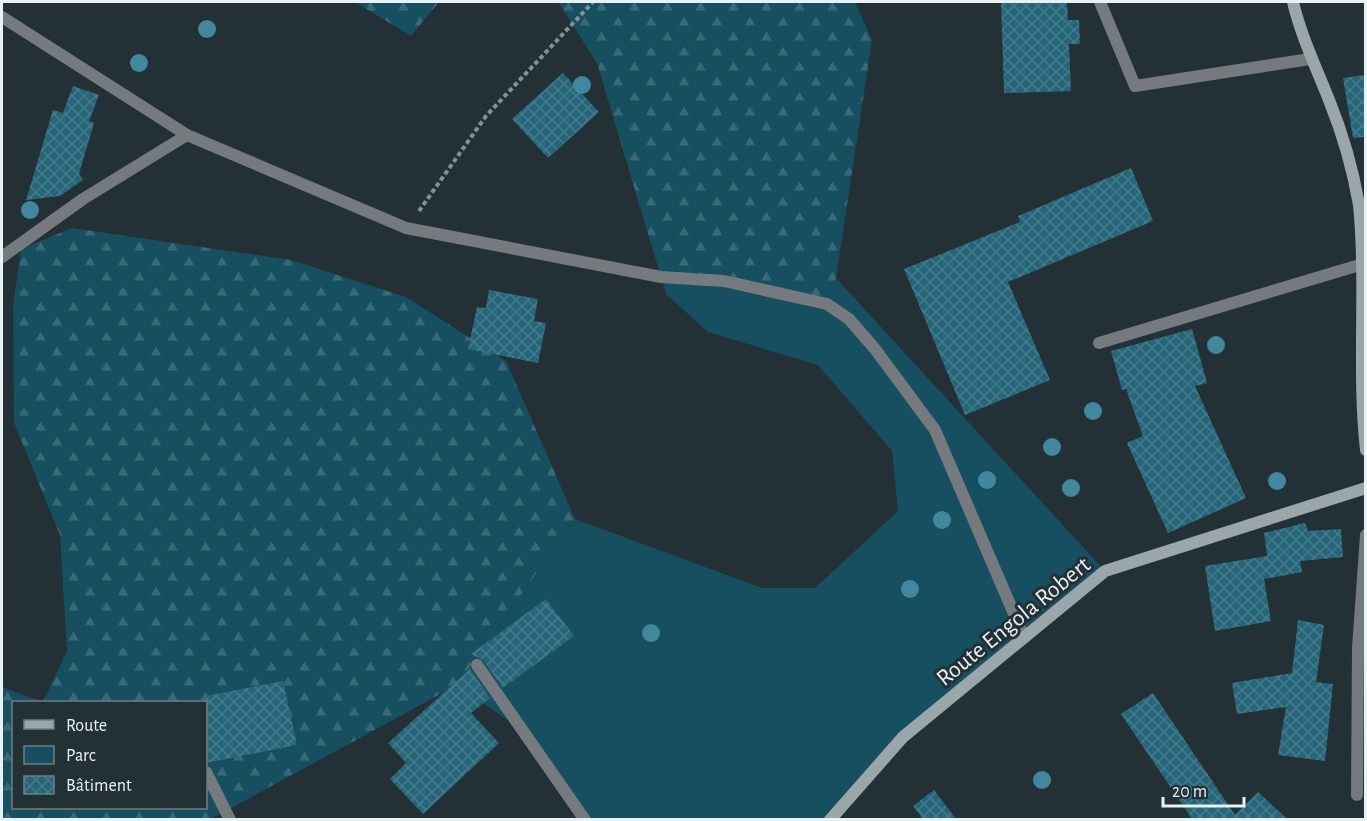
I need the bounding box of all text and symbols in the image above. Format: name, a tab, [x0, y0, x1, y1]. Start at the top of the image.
street label: Route Engola Robert	[932, 552, 1095, 691]
legend	[12, 701, 207, 809]
text: Route	[66, 717, 107, 735]
text: Parc	[66, 747, 96, 765]
scale bar	[1163, 770, 1244, 808]
text: Bâtiment	[66, 777, 132, 795]
text: 20 m	[1172, 783, 1207, 801]

